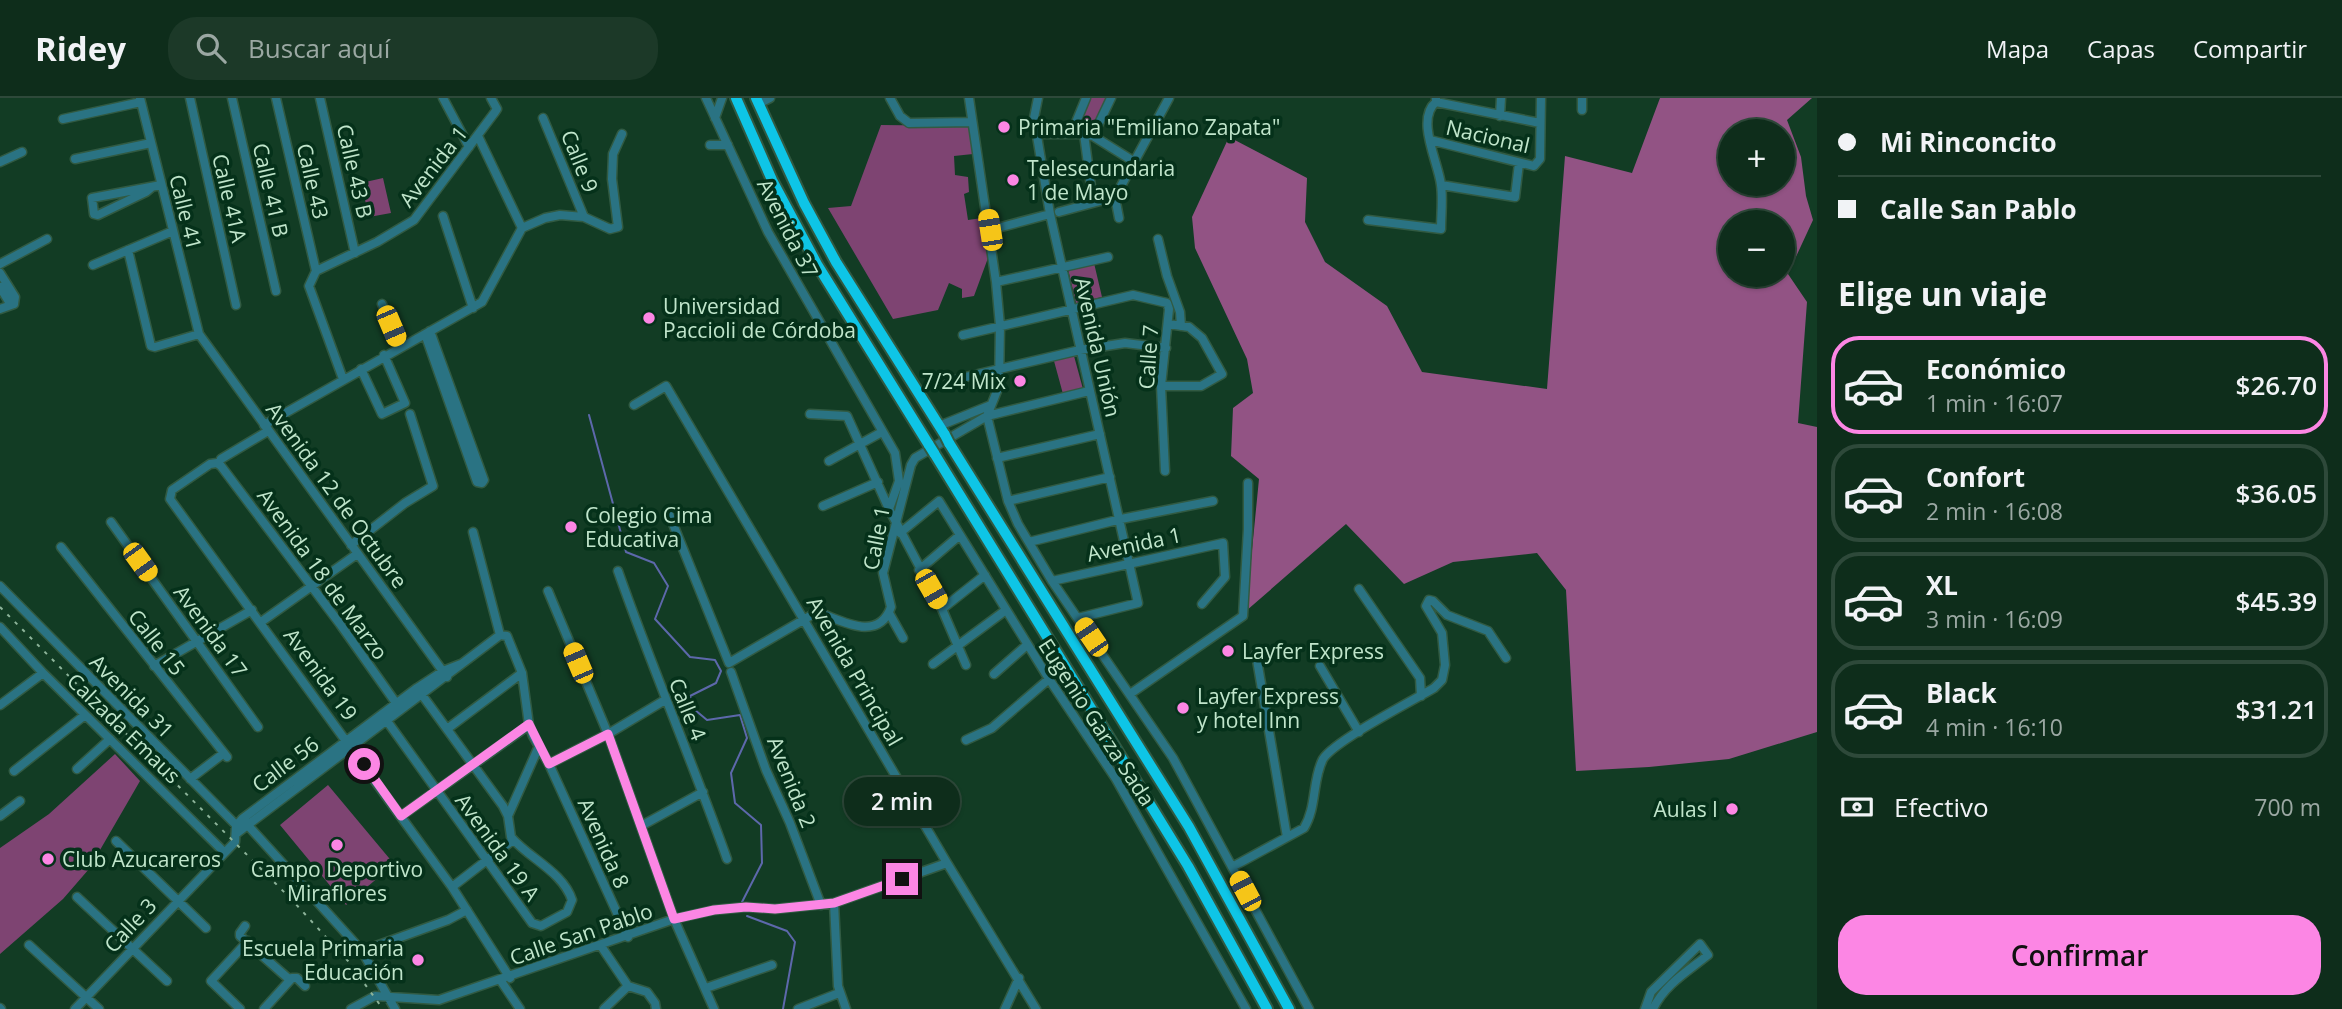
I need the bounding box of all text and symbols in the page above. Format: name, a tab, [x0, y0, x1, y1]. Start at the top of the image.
search box	[168, 17, 658, 80]
text: Ridey	[35, 26, 126, 71]
icon: search	[192, 29, 230, 67]
text: Buscar aquí	[248, 30, 390, 66]
text: Mapa	[1986, 32, 2049, 65]
text: Capas	[2087, 32, 2155, 65]
text: Compartir	[2193, 32, 2307, 65]
place label: Primaria "Emiliano Zapata"	[1018, 113, 1280, 141]
street label: Nacional	[1443, 113, 1533, 159]
marker: Primaria "Emiliano Zapata"	[996, 119, 1012, 135]
map controls	[1718, 119, 1795, 287]
button: +	[1718, 119, 1795, 196]
street label: Avenida 1	[392, 120, 474, 212]
street label: Calle 43 B	[331, 121, 379, 221]
text: Mi Rinconcito	[1880, 124, 2057, 160]
street label: Calle 9	[555, 126, 605, 196]
street label: Calle 41 B	[247, 140, 295, 240]
street label: Calle 43	[291, 140, 335, 222]
street label: Calle 41A	[206, 151, 254, 246]
place label: Telesecundaria 1 de Mayo	[1027, 154, 1175, 206]
street label: Calle 41	[163, 171, 209, 253]
marker: Telesecundaria 1 de Mayo	[1005, 172, 1021, 188]
street label: Avenida 37	[751, 174, 825, 282]
text: Calle San Pablo	[1880, 191, 2077, 227]
car	[977, 208, 1004, 252]
button: −	[1718, 210, 1795, 287]
text: Elige un viaje	[1838, 272, 2047, 315]
street label: Avenida Unión	[1068, 274, 1128, 420]
place label: Universidad Paccioli de Córdoba	[663, 292, 856, 344]
car	[374, 303, 409, 349]
marker: Universidad Paccioli de Córdoba	[641, 310, 657, 326]
street label: Calle 7	[1132, 324, 1164, 390]
text: Económico	[1926, 351, 2066, 387]
icon: car	[1842, 354, 1905, 417]
place label: 7/24 Mix	[922, 367, 1006, 395]
text: $26.70	[2236, 367, 2317, 403]
marker: 7/24 Mix	[1012, 373, 1028, 389]
text: 1 min · 16:07	[1926, 387, 2063, 419]
street label: Avenida 12 de Octubre	[260, 396, 414, 594]
text: Confort	[1926, 459, 2025, 495]
icon: car	[1842, 462, 1905, 525]
text: $36.05	[2236, 475, 2317, 511]
street label: Avenida 18 de Marzo	[251, 483, 395, 665]
text: 2 min · 16:08	[1926, 495, 2063, 527]
place label: Colegio Cima Educativa	[585, 501, 712, 553]
street label: Calle 1	[856, 504, 896, 572]
marker: Colegio Cima Educativa	[563, 519, 579, 535]
street label: Avenida 1	[1084, 520, 1184, 568]
car	[120, 539, 161, 585]
car	[912, 566, 951, 612]
text: XL	[1926, 567, 1958, 603]
icon: car	[1842, 570, 1905, 633]
street label: Avenida 17	[168, 579, 254, 683]
text: $45.39	[2236, 583, 2317, 619]
street label: Avenida Principal	[801, 591, 909, 751]
street label: Calle 15	[122, 603, 192, 681]
text: 3 min · 16:09	[1926, 603, 2063, 635]
car	[1071, 614, 1112, 660]
street label: Avenida 19	[278, 622, 364, 726]
street label: Eugenio Garza Sada	[1032, 633, 1162, 811]
place label: Layfer Express	[1242, 637, 1384, 665]
car	[561, 640, 596, 686]
marker: Layfer Express	[1220, 643, 1236, 659]
street label: Avenida 31	[84, 648, 180, 744]
street label: Calzada Emaus	[61, 667, 187, 789]
street label: Calle 4	[663, 674, 713, 744]
text: Black	[1926, 675, 1997, 711]
icon: car	[1842, 678, 1905, 741]
place label: Layfer Express y hotel Inn	[1197, 682, 1339, 734]
text: $31.21	[2236, 691, 2317, 727]
marker: Layfer Express y hotel Inn	[1175, 700, 1191, 716]
text: 4 min · 16:10	[1926, 711, 2063, 743]
street label: Calle 56	[246, 730, 324, 798]
street label: Avenida 2	[761, 732, 823, 832]
route start	[348, 748, 380, 780]
callout: 2 min	[844, 778, 960, 826]
text: 2 min	[871, 785, 933, 817]
street label: Avenida 19 A	[450, 788, 547, 907]
icon: cash	[1838, 788, 1876, 826]
text: Efectivo	[1894, 789, 1989, 825]
text: 700 m	[2254, 791, 2321, 823]
street label: Avenida 8	[572, 794, 636, 892]
place label: Aulas I	[1654, 795, 1718, 823]
marker: Aulas I	[1724, 801, 1740, 817]
marker: Campo Deportivo Miraflores	[329, 837, 345, 853]
place label: Club Azucareros	[62, 845, 221, 873]
marker: Club Azucareros	[40, 851, 56, 867]
place label: Campo Deportivo Miraflores	[251, 855, 423, 907]
route end	[886, 863, 918, 895]
car	[1226, 868, 1265, 914]
street label: Calle 3	[98, 892, 162, 958]
street label: Calle San Pablo	[506, 896, 656, 972]
button: Confirmar	[1838, 915, 2321, 995]
place label: Escuela Primaria Educación	[242, 934, 404, 986]
marker: Escuela Primaria Educación	[410, 952, 426, 968]

